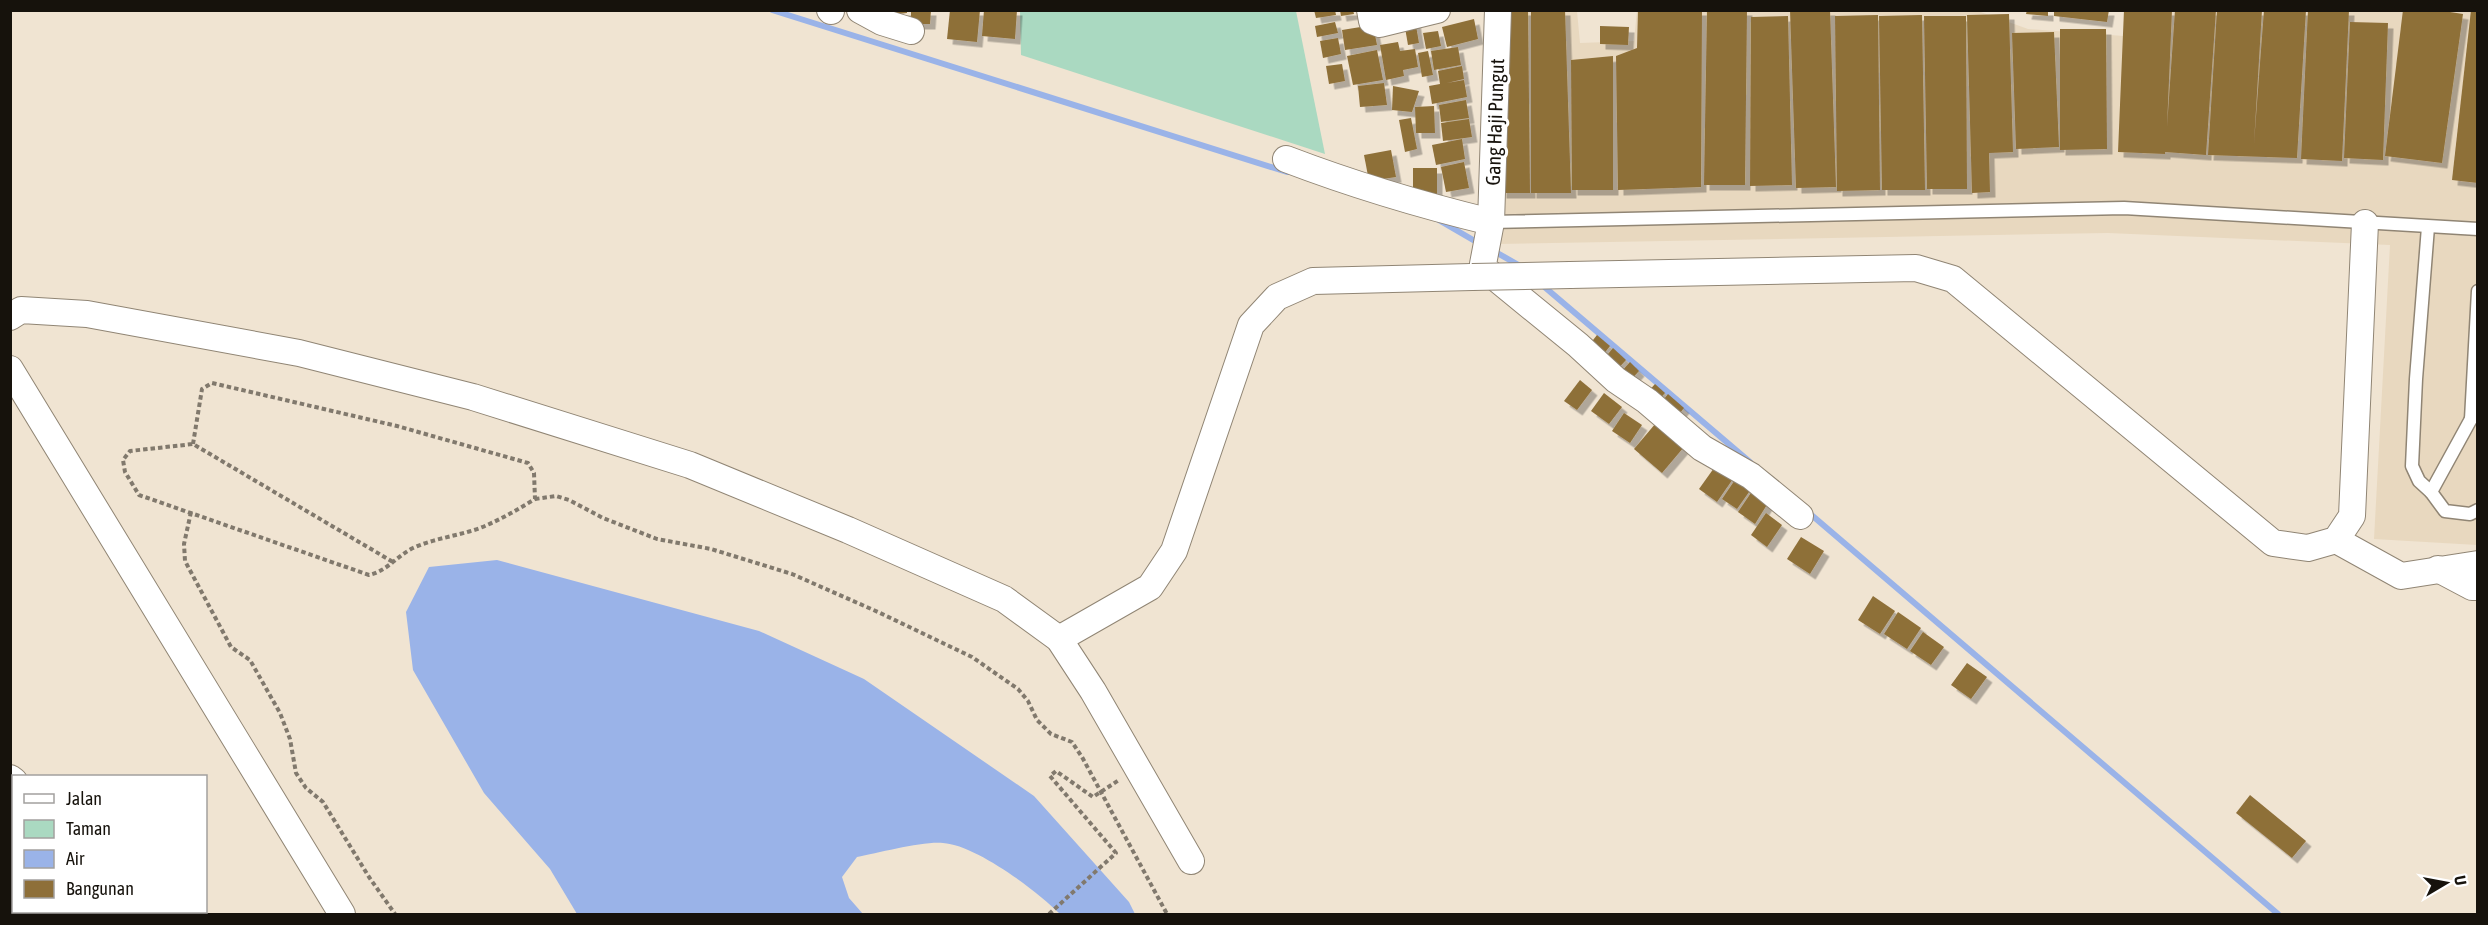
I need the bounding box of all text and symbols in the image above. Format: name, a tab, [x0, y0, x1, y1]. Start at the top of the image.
street label: Gang Haji Pungut	[1481, 58, 1508, 186]
legend	[12, 775, 207, 913]
text: Jalan	[66, 788, 102, 809]
text: Taman	[66, 818, 111, 839]
text: Air	[66, 848, 85, 869]
north arrow	[2416, 853, 2476, 913]
text: U	[2451, 874, 2470, 887]
text: Bangunan	[66, 878, 134, 899]

